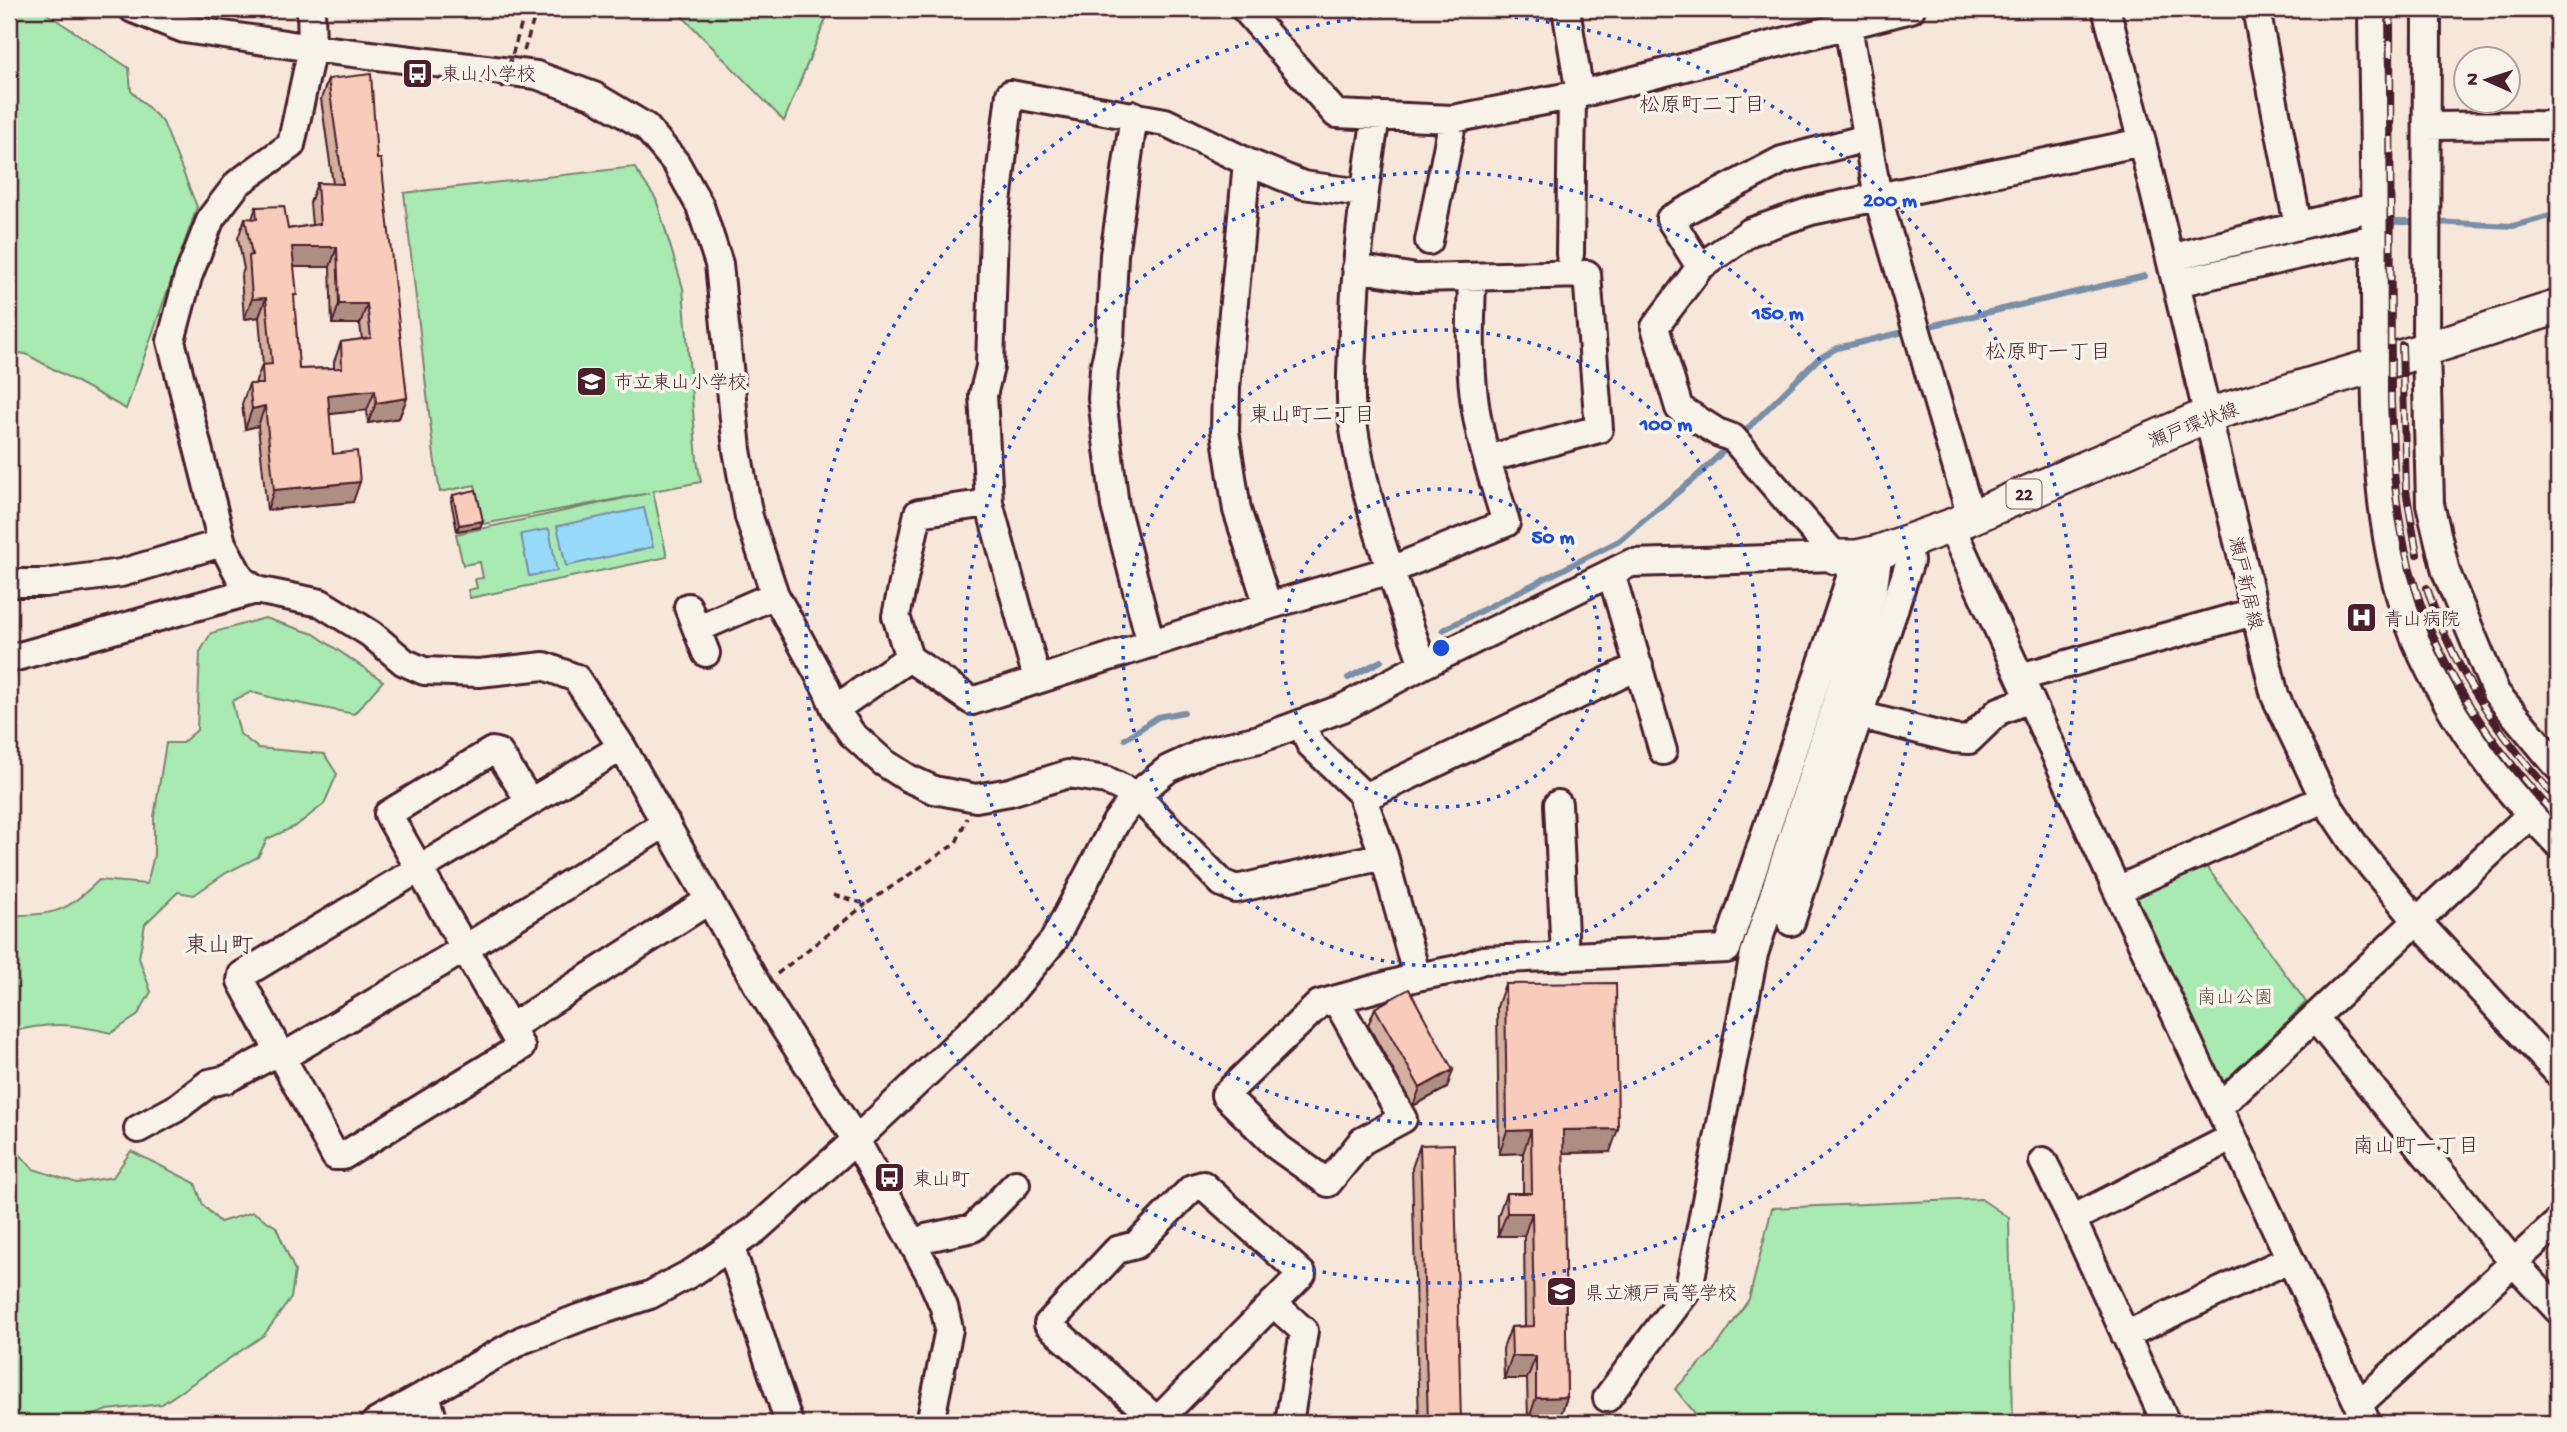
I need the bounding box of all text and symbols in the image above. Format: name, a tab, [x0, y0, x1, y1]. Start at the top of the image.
north arrow	[2452, 46, 2522, 116]
bus stop icon: 東山小学校	[401, 56, 435, 90]
place label: 東山小学校	[441, 64, 536, 88]
text: N	[2462, 72, 2485, 86]
district label: 松原町二丁目	[1639, 94, 1765, 120]
text: 200 m	[1863, 190, 1917, 215]
text: 150 m	[1751, 303, 1804, 328]
district label: 松原町一丁目	[1985, 341, 2111, 367]
school or university icon: 市立東山小学校	[574, 364, 608, 398]
place label: 市立東山小学校	[614, 372, 747, 396]
street label: 瀬戸環状線	[2145, 399, 2243, 455]
district label: 東山町二丁目	[1249, 403, 1375, 430]
text: 100 m	[1639, 414, 1692, 439]
road number: 22	[2007, 480, 2042, 508]
text: 50 m	[1532, 527, 1575, 552]
street label: 瀬戸新居線	[2222, 535, 2266, 633]
hospital icon: 青山病院	[2344, 601, 2378, 635]
place label: 青山病院	[2384, 609, 2460, 633]
centre of rings	[1429, 636, 1453, 660]
district label: 東山町	[185, 933, 254, 961]
park label: 南山公園	[2197, 987, 2273, 1011]
district label: 南山町一丁目	[2353, 1134, 2479, 1161]
bus stop icon: 東山町	[873, 1161, 907, 1195]
place label: 東山町	[913, 1169, 970, 1193]
school or university icon: 県立瀬戸高等学校	[1545, 1275, 1579, 1309]
place label: 県立瀬戸高等学校	[1585, 1283, 1737, 1307]

